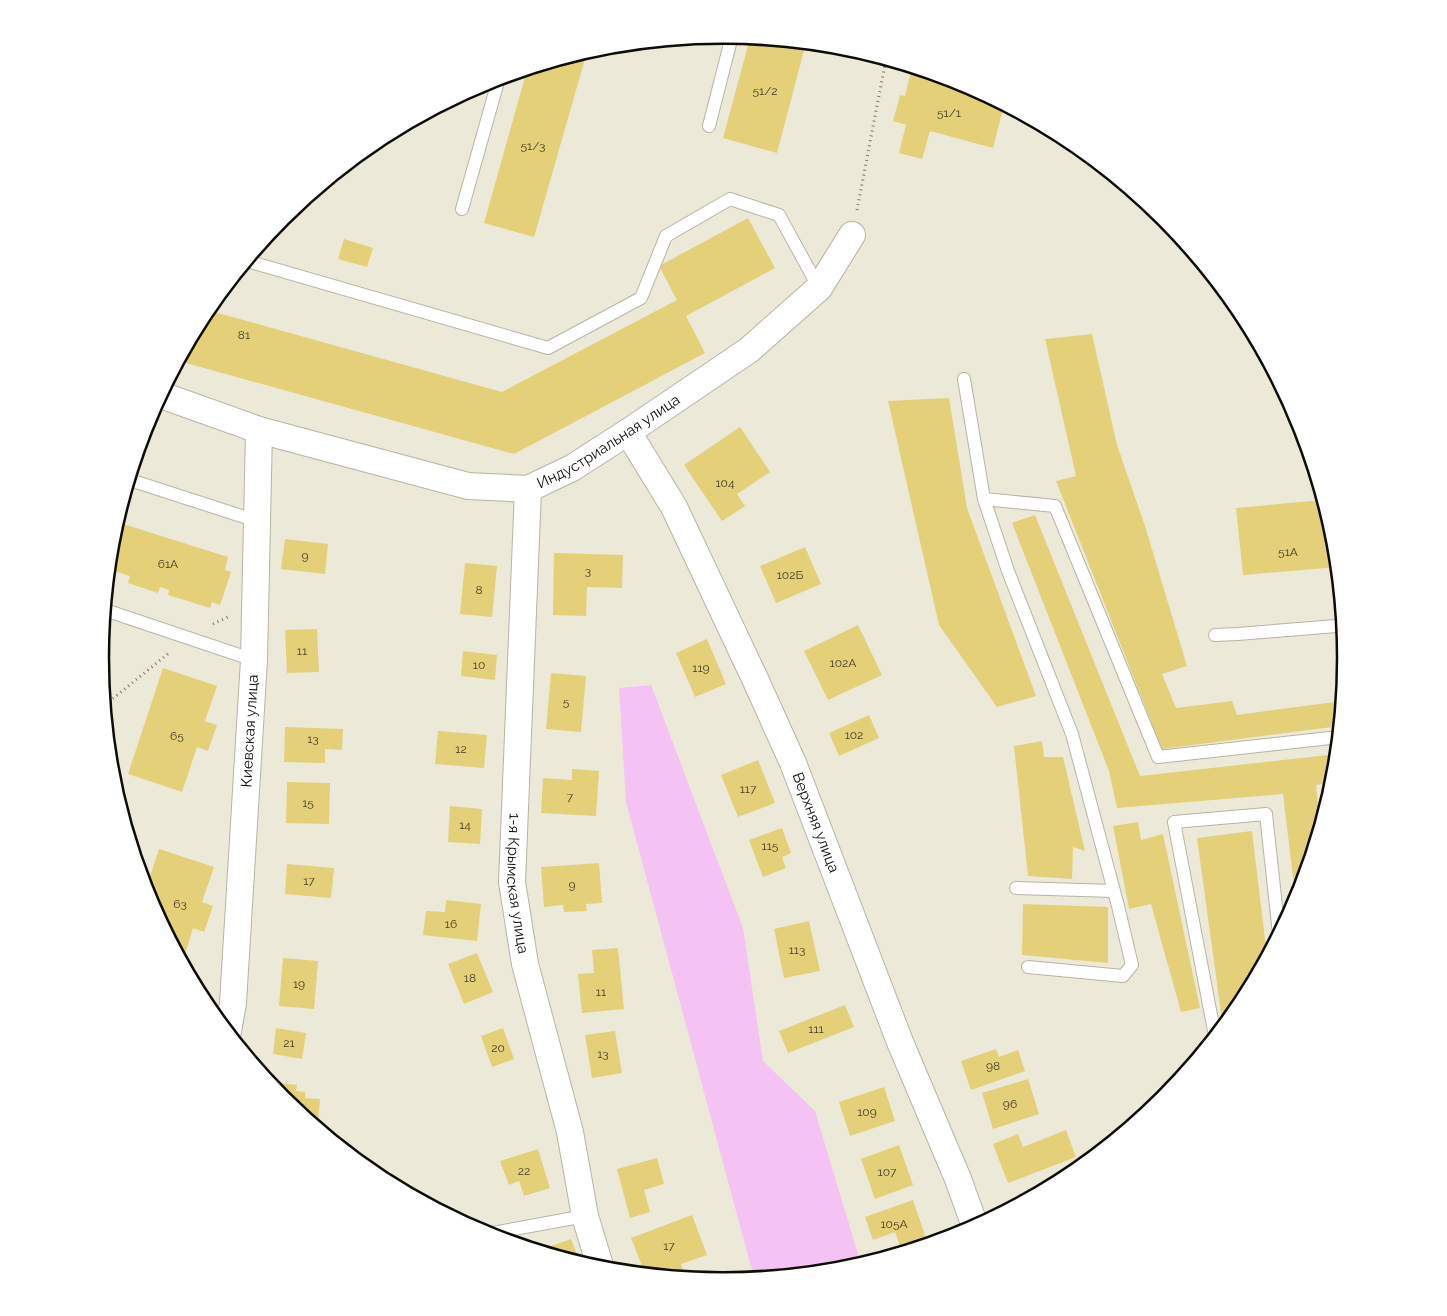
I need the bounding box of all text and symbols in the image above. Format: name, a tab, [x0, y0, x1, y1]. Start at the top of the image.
house number: 51/2	[753, 84, 777, 98]
house number: 51/1	[937, 106, 961, 120]
house number: 51/3	[521, 139, 546, 153]
house number: 81	[238, 328, 250, 342]
street label: Индустриальная улица	[534, 391, 683, 492]
house number: 104	[715, 476, 735, 490]
house number: 51А	[1278, 545, 1298, 559]
house number: 9	[301, 549, 309, 563]
house number: 61А	[158, 557, 178, 571]
house number: 3	[585, 564, 591, 578]
house number: 102Б	[777, 568, 803, 582]
house number: 8	[475, 583, 483, 597]
house number: 11	[297, 644, 307, 658]
house number: 102А	[830, 656, 856, 670]
house number: 10	[473, 658, 485, 672]
house number: 119	[692, 661, 710, 675]
street label: Киевская улица	[237, 674, 262, 788]
house number: 5	[563, 695, 570, 709]
house number: 102	[845, 728, 863, 742]
house number: 65	[170, 729, 184, 743]
house number: 13	[307, 732, 319, 746]
house number: 12	[455, 742, 467, 756]
street label: Верхняя улица	[788, 770, 843, 875]
house number: 117	[740, 782, 757, 796]
house number: 7	[567, 790, 574, 804]
house number: 15	[302, 796, 314, 810]
street label: 1-я Крымская улица	[503, 813, 532, 955]
house number: 14	[459, 818, 471, 832]
house number: 115	[762, 839, 779, 853]
house number: 17	[303, 874, 315, 888]
house number: 9	[568, 878, 576, 892]
house number: 63	[173, 897, 187, 911]
house number: 16	[445, 917, 457, 931]
house number: 113	[789, 943, 805, 957]
house number: 18	[464, 971, 476, 985]
house number: 19	[293, 977, 305, 991]
house number: 11	[596, 985, 606, 999]
house number: 111	[808, 1022, 824, 1036]
house number: 21	[283, 1036, 295, 1050]
house number: 20	[491, 1041, 505, 1055]
house number: 13	[597, 1047, 609, 1061]
house number: 98	[986, 1059, 1000, 1073]
house number: 96	[1003, 1097, 1017, 1111]
house number: 109	[857, 1105, 877, 1119]
house number: 22	[518, 1164, 530, 1178]
house number: 107	[878, 1165, 897, 1179]
house number: 105А	[880, 1217, 908, 1231]
house number: 17	[663, 1239, 675, 1253]

